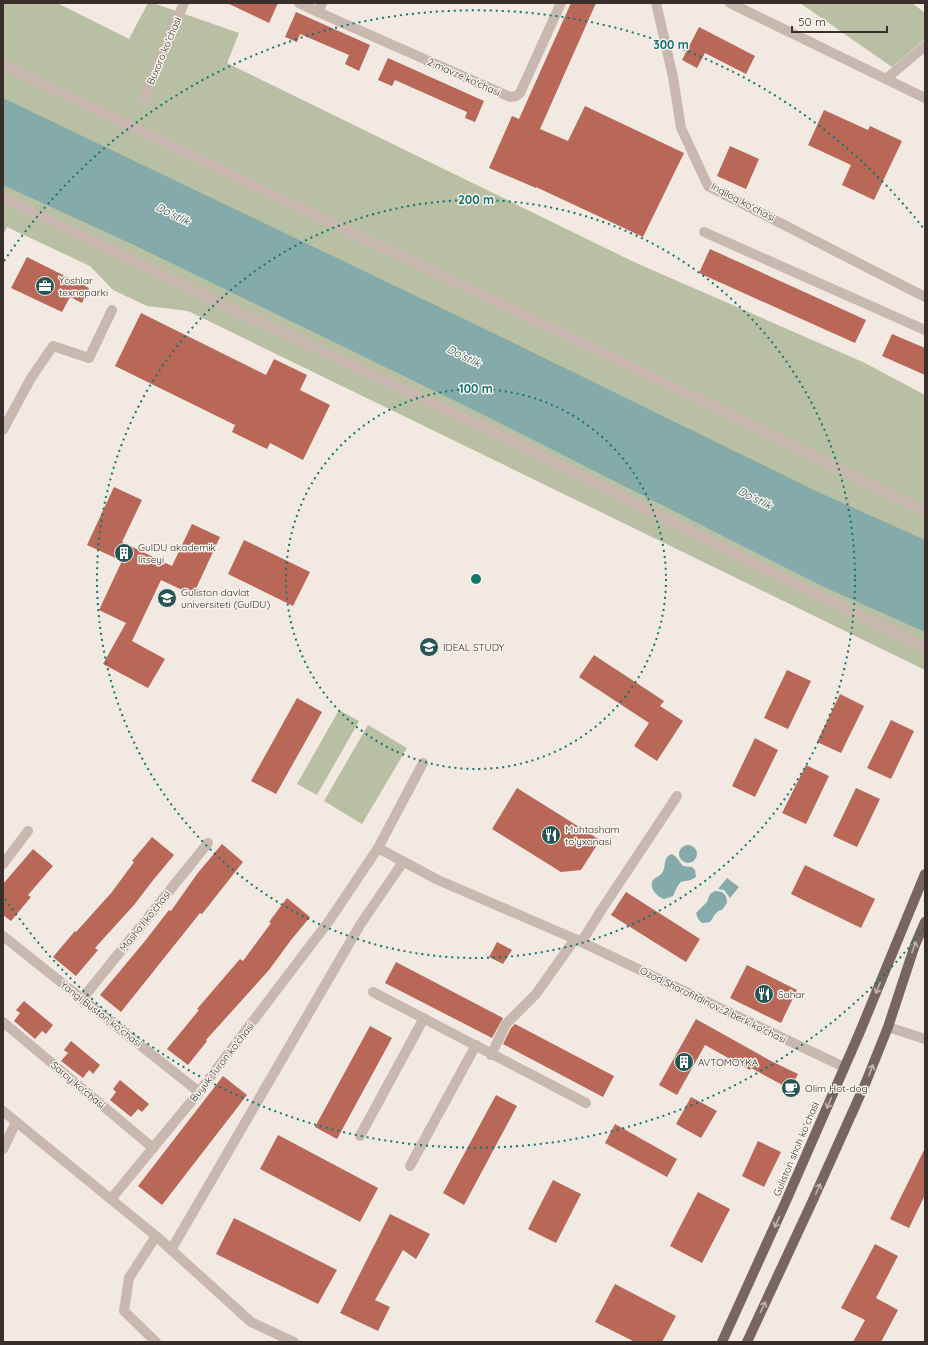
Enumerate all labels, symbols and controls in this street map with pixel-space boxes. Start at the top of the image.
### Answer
scale bar [792,8,887,34]
text: 50 m [798,14,826,29]
street label: Buxoro ko'chasi [144,15,184,87]
text: 300 m [653,37,689,52]
street label: 2 mavze ko'chasi [425,55,503,99]
street label: Inqiloq ko'chasi [709,180,777,224]
text: 200 m [458,192,494,207]
water label: Do'stlik [154,200,193,229]
place label: Yoshlar texnoparki [59,274,108,299]
office icon: Yoshlar texnoparki [34,275,56,297]
water label: Do'stlik [445,342,484,371]
text: 100 m [459,381,493,396]
water label: Do'stlik [736,484,775,513]
place label: GulDU akademik litseyi [138,541,216,566]
building icon: GulDU akademik litseyi [113,542,135,564]
centre of rings [469,572,483,586]
place label: Guliston davlat universiteti (GulDU) [181,586,270,611]
school or university icon: Guliston davlat universiteti (GulDU) [156,587,178,609]
school or university icon: IDEAL STUDY [418,636,440,658]
place label: IDEAL STUDY [443,641,505,654]
place label: Muhtasham to'yxonasi [565,823,620,848]
restaurant icon: Muhtasham to'yxonasi [540,824,562,846]
street label: Masha'l ko'chasi [116,888,174,954]
one-way arrow [911,942,919,954]
street label: Ozod Sharofitdinov-2 berk ko'chasi [638,964,788,1046]
street label: Yangi Buston ko'chasi [58,978,144,1050]
one-way arrow [873,981,881,993]
restaurant icon: Sahar [753,983,775,1005]
place label: Sahar [778,988,805,1001]
street label: Buyuk Turon ko'chasi [187,1020,257,1104]
building icon: AVTOMOYKA [673,1051,695,1073]
place label: AVTOMOYKA [698,1056,759,1069]
street label: Saroy ko'chasi [48,1059,108,1111]
one-way arrow [867,1064,875,1076]
cafe icon: Olim Hot-dog [780,1077,802,1099]
place label: Olim Hot-dog [805,1082,868,1095]
one-way arrow [824,1097,832,1109]
street label: Guliston shoh ko'chasi [770,1100,822,1198]
one-way arrow [815,1183,823,1195]
one-way arrow [773,1216,780,1228]
one-way arrow [760,1301,768,1313]

